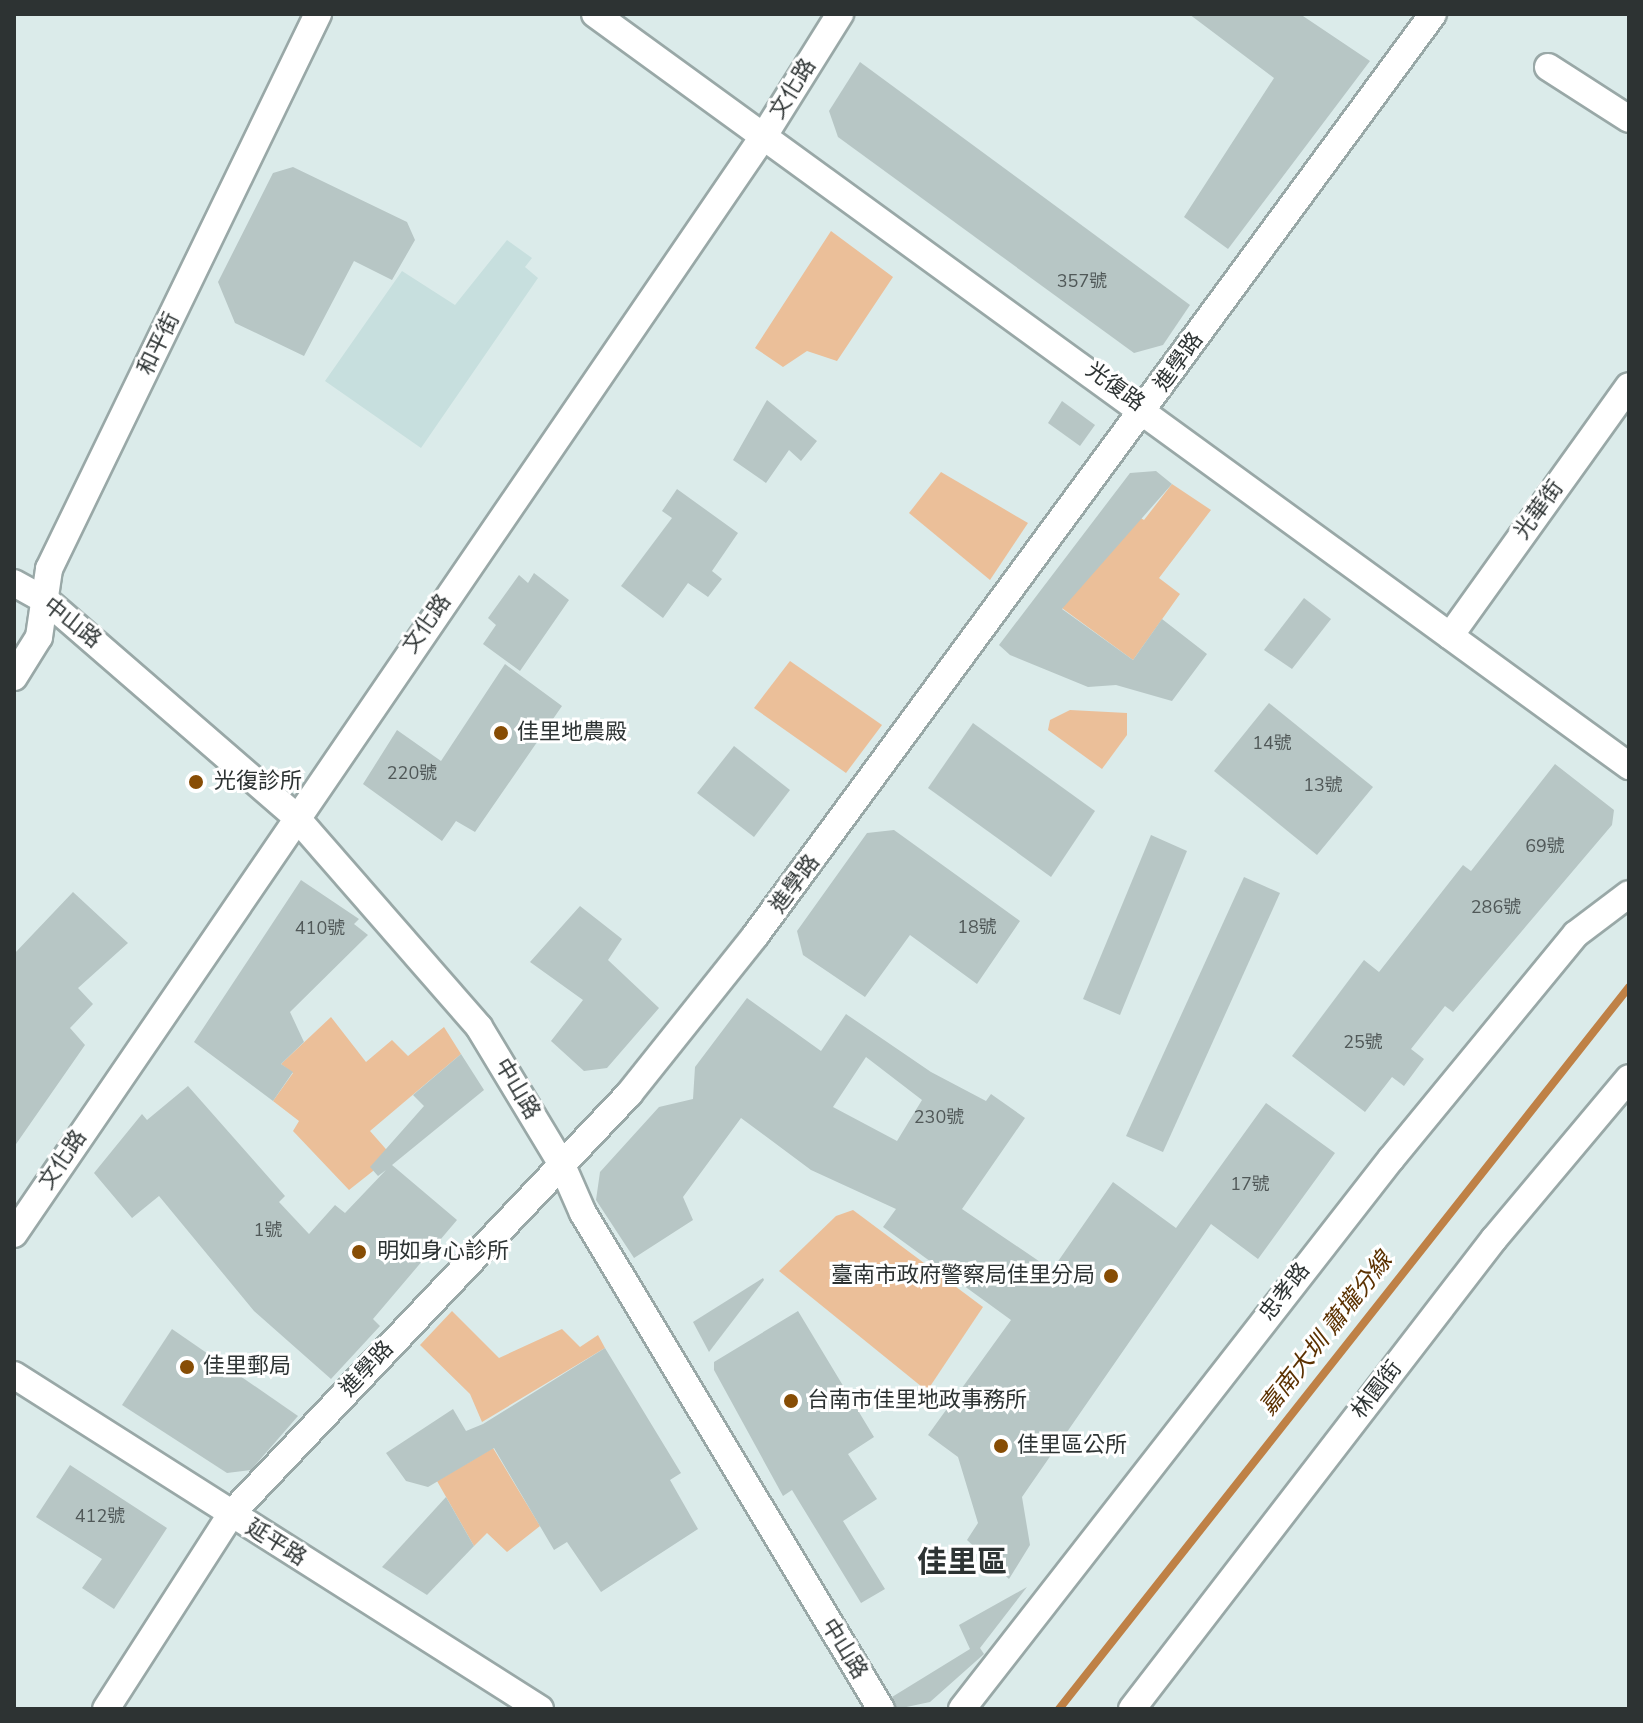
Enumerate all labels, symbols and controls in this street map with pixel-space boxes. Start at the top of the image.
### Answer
street label: 文化路 [764,54,822,124]
house number: 357號 [1057,270,1107,292]
street label: 和平街 [133,309,185,379]
street label: 進學路 [1149,328,1209,396]
street label: 光復路 [1081,357,1149,417]
street label: 光華街 [1509,476,1569,544]
street label: 文化路 [397,589,457,659]
street label: 中山路 [38,592,106,654]
place label: 佳里地農殿 [517,720,627,746]
marker: 佳里地農殿 [492,724,510,742]
house number: 14號 [1252,732,1292,754]
house number: 220號 [387,762,437,784]
place label: 光復診所 [214,769,302,795]
marker: 光復診所 [185,771,207,793]
house number: 13號 [1303,774,1343,796]
house number: 69號 [1525,835,1565,857]
street label: 進學路 [765,850,825,918]
house number: 286號 [1471,896,1521,918]
house number: 18號 [957,916,997,938]
house number: 410號 [295,917,345,939]
house number: 25號 [1343,1031,1383,1053]
street label: 中山路 [489,1054,545,1124]
house number: 230號 [914,1106,964,1128]
street label: 文化路 [34,1125,92,1195]
house number: 17號 [1230,1173,1270,1195]
house number: 1號 [254,1219,282,1241]
place label: 明如身心診所 [377,1239,509,1265]
marker: 明如身心診所 [348,1241,370,1263]
water label: 嘉南大圳 蕭壠分線 [1254,1247,1398,1421]
street label: 忠孝路 [1254,1258,1316,1326]
place label: 臺南市政府警察局佳里分局 [831,1263,1095,1289]
marker: 臺南市政府警察局佳里分局 [1102,1267,1120,1285]
street label: 進學路 [335,1336,399,1402]
place label: 佳里郵局 [203,1354,291,1380]
street label: 林園街 [1346,1356,1408,1424]
marker: 佳里郵局 [178,1358,196,1376]
place label: 台南市佳里地政事務所 [807,1388,1027,1414]
marker: 台南市佳里地政事務所 [782,1392,800,1410]
place label: 佳里區公所 [1017,1433,1127,1459]
marker: 佳里區公所 [992,1437,1010,1455]
house number: 412號 [75,1505,125,1527]
street label: 延平路 [241,1514,311,1572]
district label: 佳里區 [917,1545,1007,1581]
street label: 中山路 [815,1614,873,1684]

